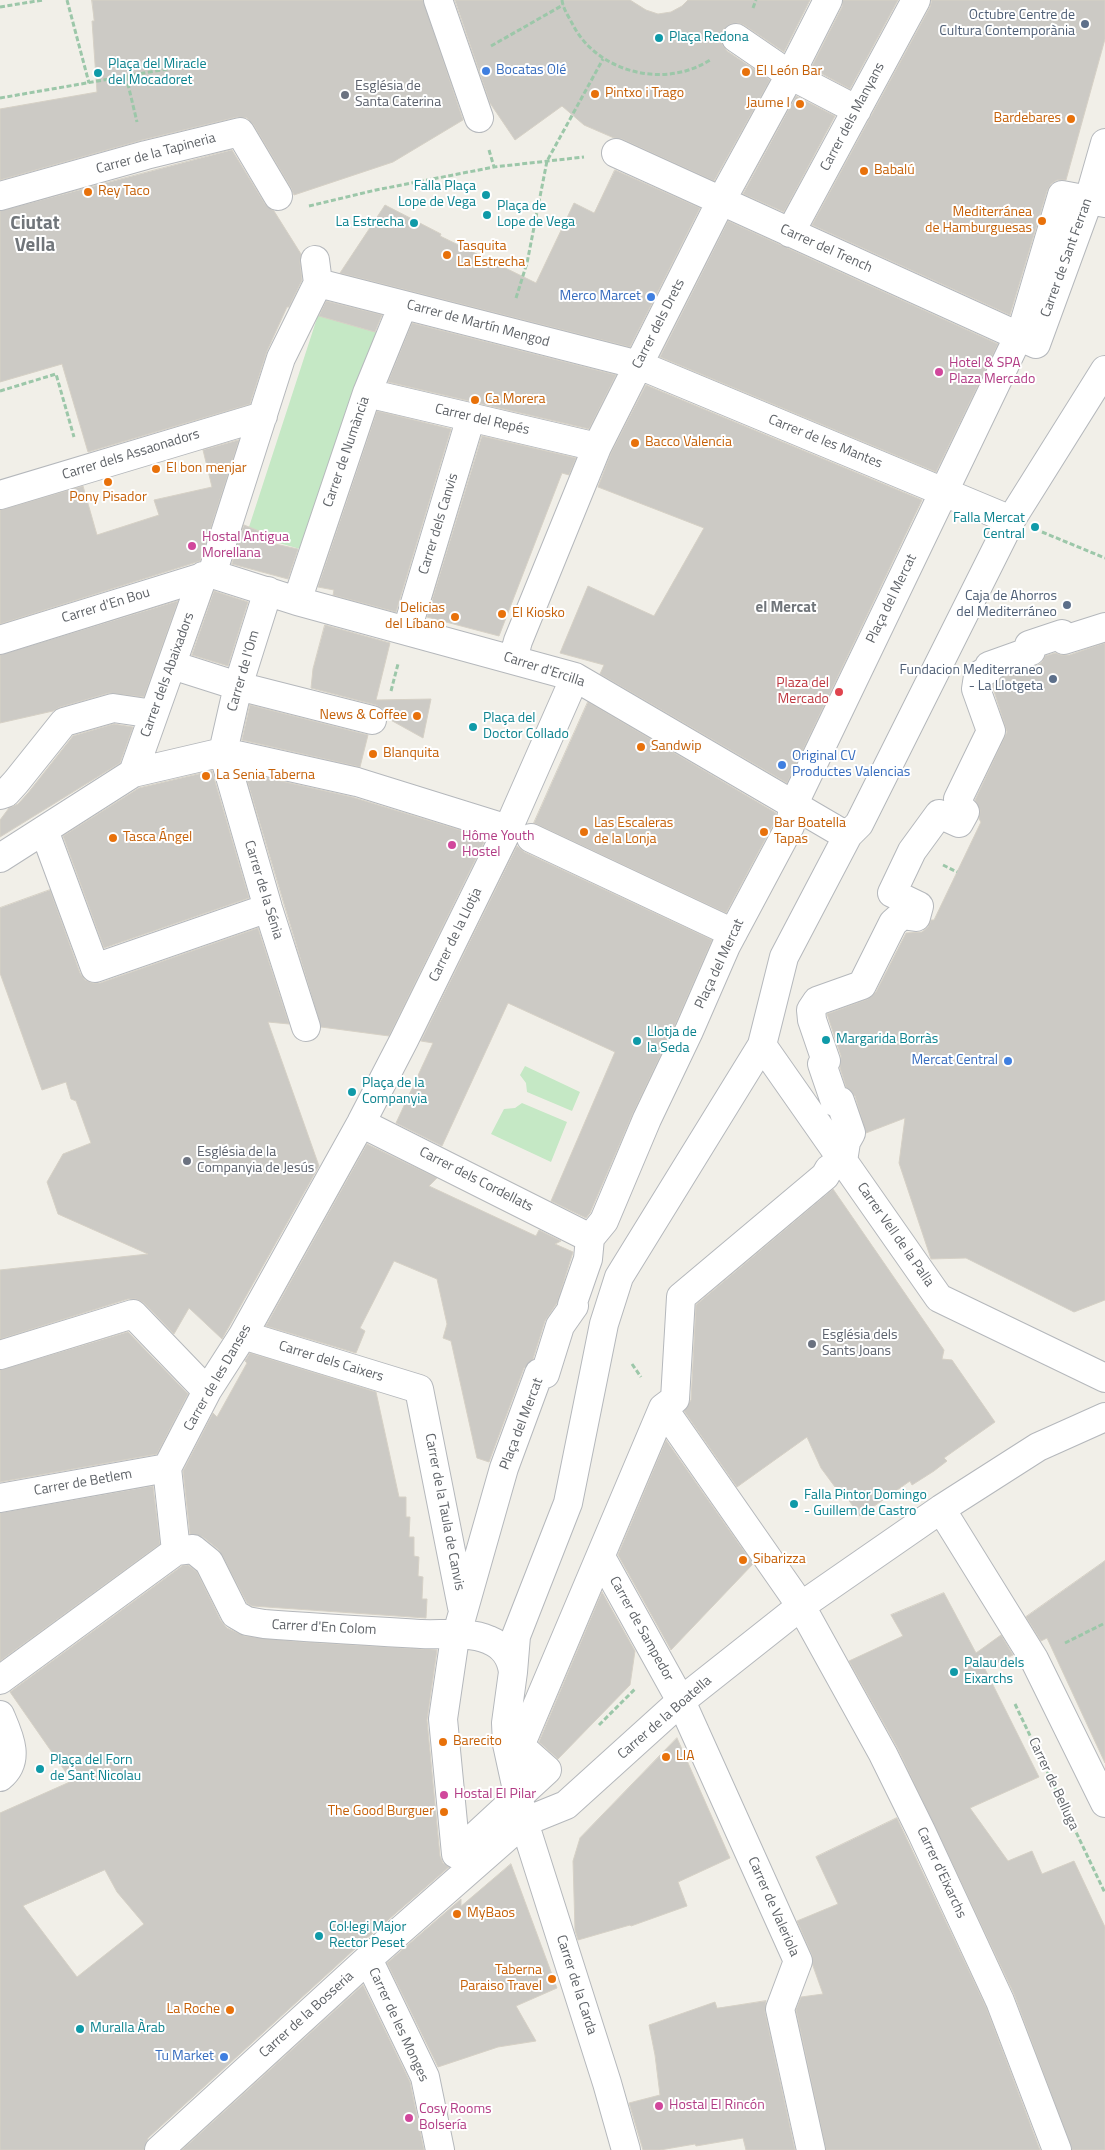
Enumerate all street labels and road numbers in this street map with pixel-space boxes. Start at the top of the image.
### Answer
street label: Carrer dels Manyans [817,60,889,174]
street label: Carrer de la Tapineria [94,130,218,178]
street label: Carrer de Sant Ferran [1038,196,1096,320]
street label: Carrer del Trench [777,221,875,277]
street label: Carrer dels Drets [629,276,689,372]
street label: Carrer de Martín Mengod [405,297,551,351]
street label: Carrer de Numància [320,394,374,510]
street label: Carrer del Repés [433,401,531,439]
street label: Carrer de les Mantes [766,411,884,473]
street label: Carrer dels Assaonadors [60,426,202,484]
street label: Carrer dels Canvis [416,471,462,577]
street label: Plaça del Mercat [863,552,921,646]
street label: Carrer d'En Bou [60,585,152,627]
street label: Carrer dels Abaixadors [138,610,198,740]
street label: Carrer de l'Om [224,628,264,714]
street label: Carrer d'Ercilla [501,649,587,691]
street label: Carrer de la Sénia [240,839,286,941]
street label: Carrer de la Llotja [426,885,486,985]
street label: Plaça del Mercat [692,916,748,1012]
street label: Carrer dels Cordellats [416,1144,536,1216]
street label: Carrer Vell de la Palla [853,1180,937,1290]
street label: Carrer de les Danses [181,1322,255,1434]
street label: Carrer dels Caixers [277,1338,385,1386]
street label: Plaça del Mercat [497,1376,547,1472]
street label: Carrer de la Taula de Canvis [420,1432,468,1592]
street label: Carrer de Betlem [33,1466,133,1500]
street label: Carrer de Sampedor [605,1574,677,1684]
street label: Carrer d'En Colom [271,1617,377,1639]
street label: Carrer de la Boatella [615,1673,715,1763]
street label: Carrer de Belluga [1024,1735,1082,1833]
street label: Carrer d'Eixarchs [913,1825,969,1921]
street label: Carrer de Valeriola [743,1855,803,1959]
street label: Carrer de la Carda [552,1933,600,2037]
street label: Carrer de les Monges [364,1965,432,2085]
street label: Carrer de la Bosseria [256,1968,358,2062]

